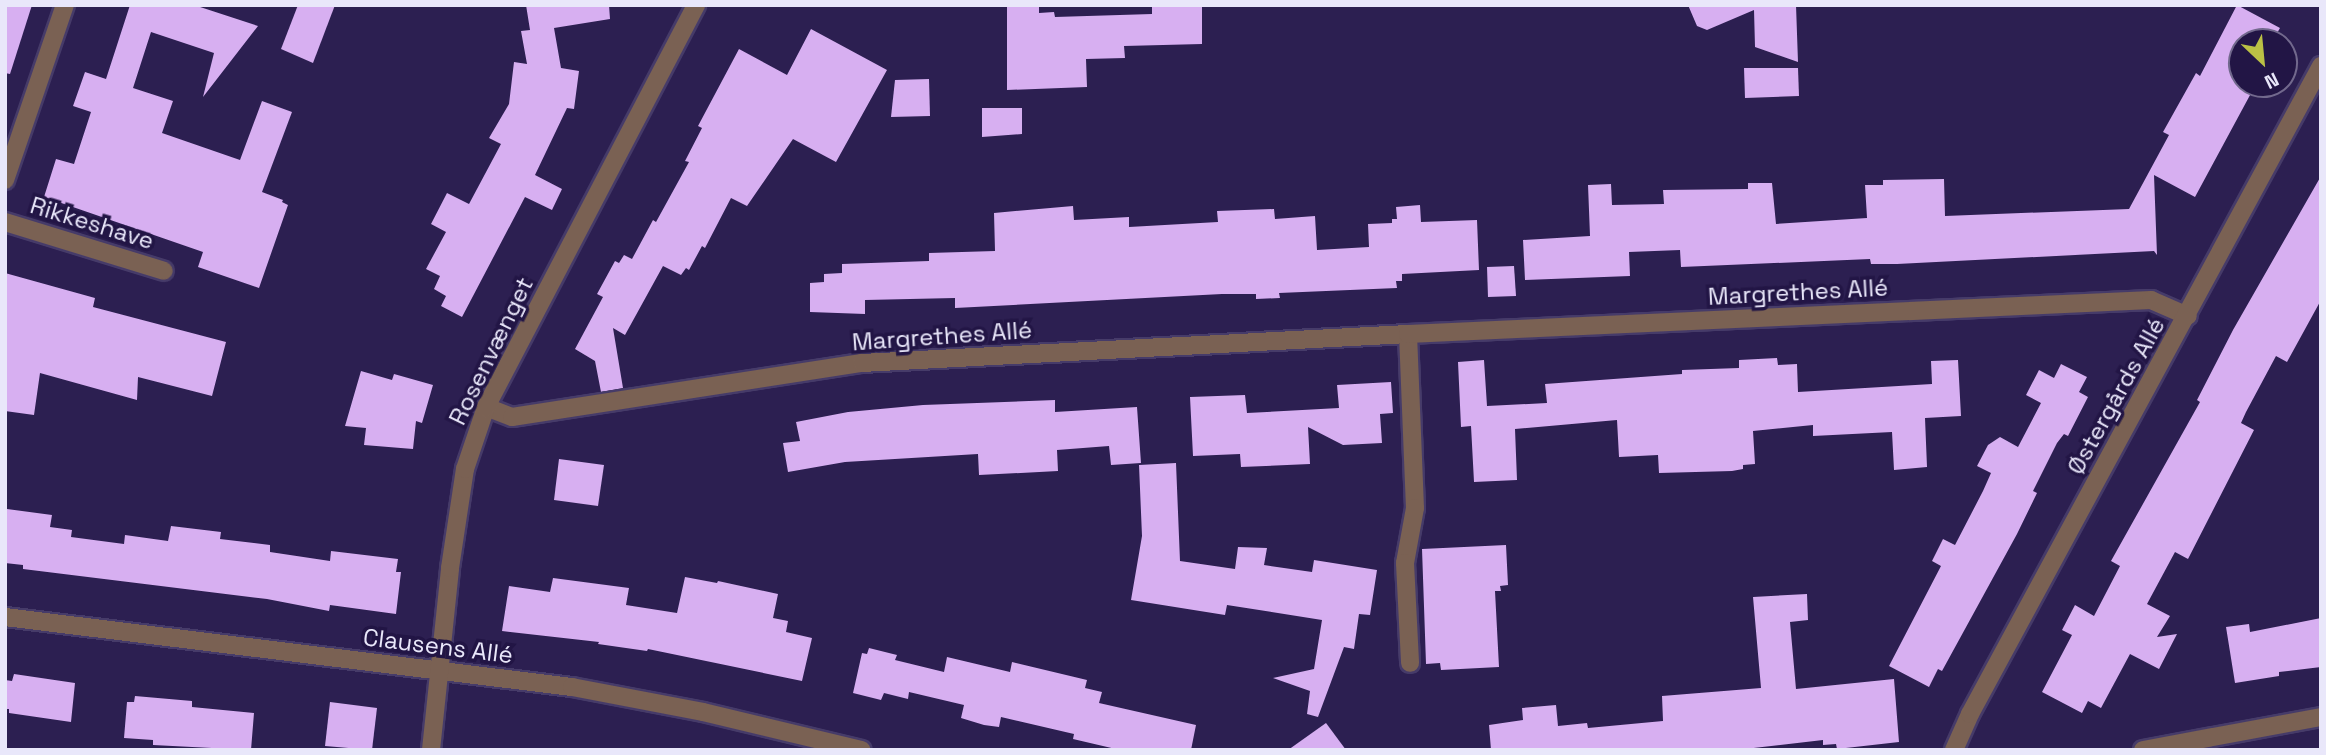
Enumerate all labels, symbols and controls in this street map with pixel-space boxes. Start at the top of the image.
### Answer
north arrow [2228,28,2298,98]
text: N [2260,66,2283,95]
street label: Rikkeshave [27,191,157,255]
street label: Rosenvænget [443,272,539,430]
street label: Margrethes Allé [1707,273,1889,311]
street label: Østergårds Allé [2061,312,2171,480]
street label: Margrethes Allé [851,315,1033,357]
street label: Clausens Allé [361,623,515,669]

